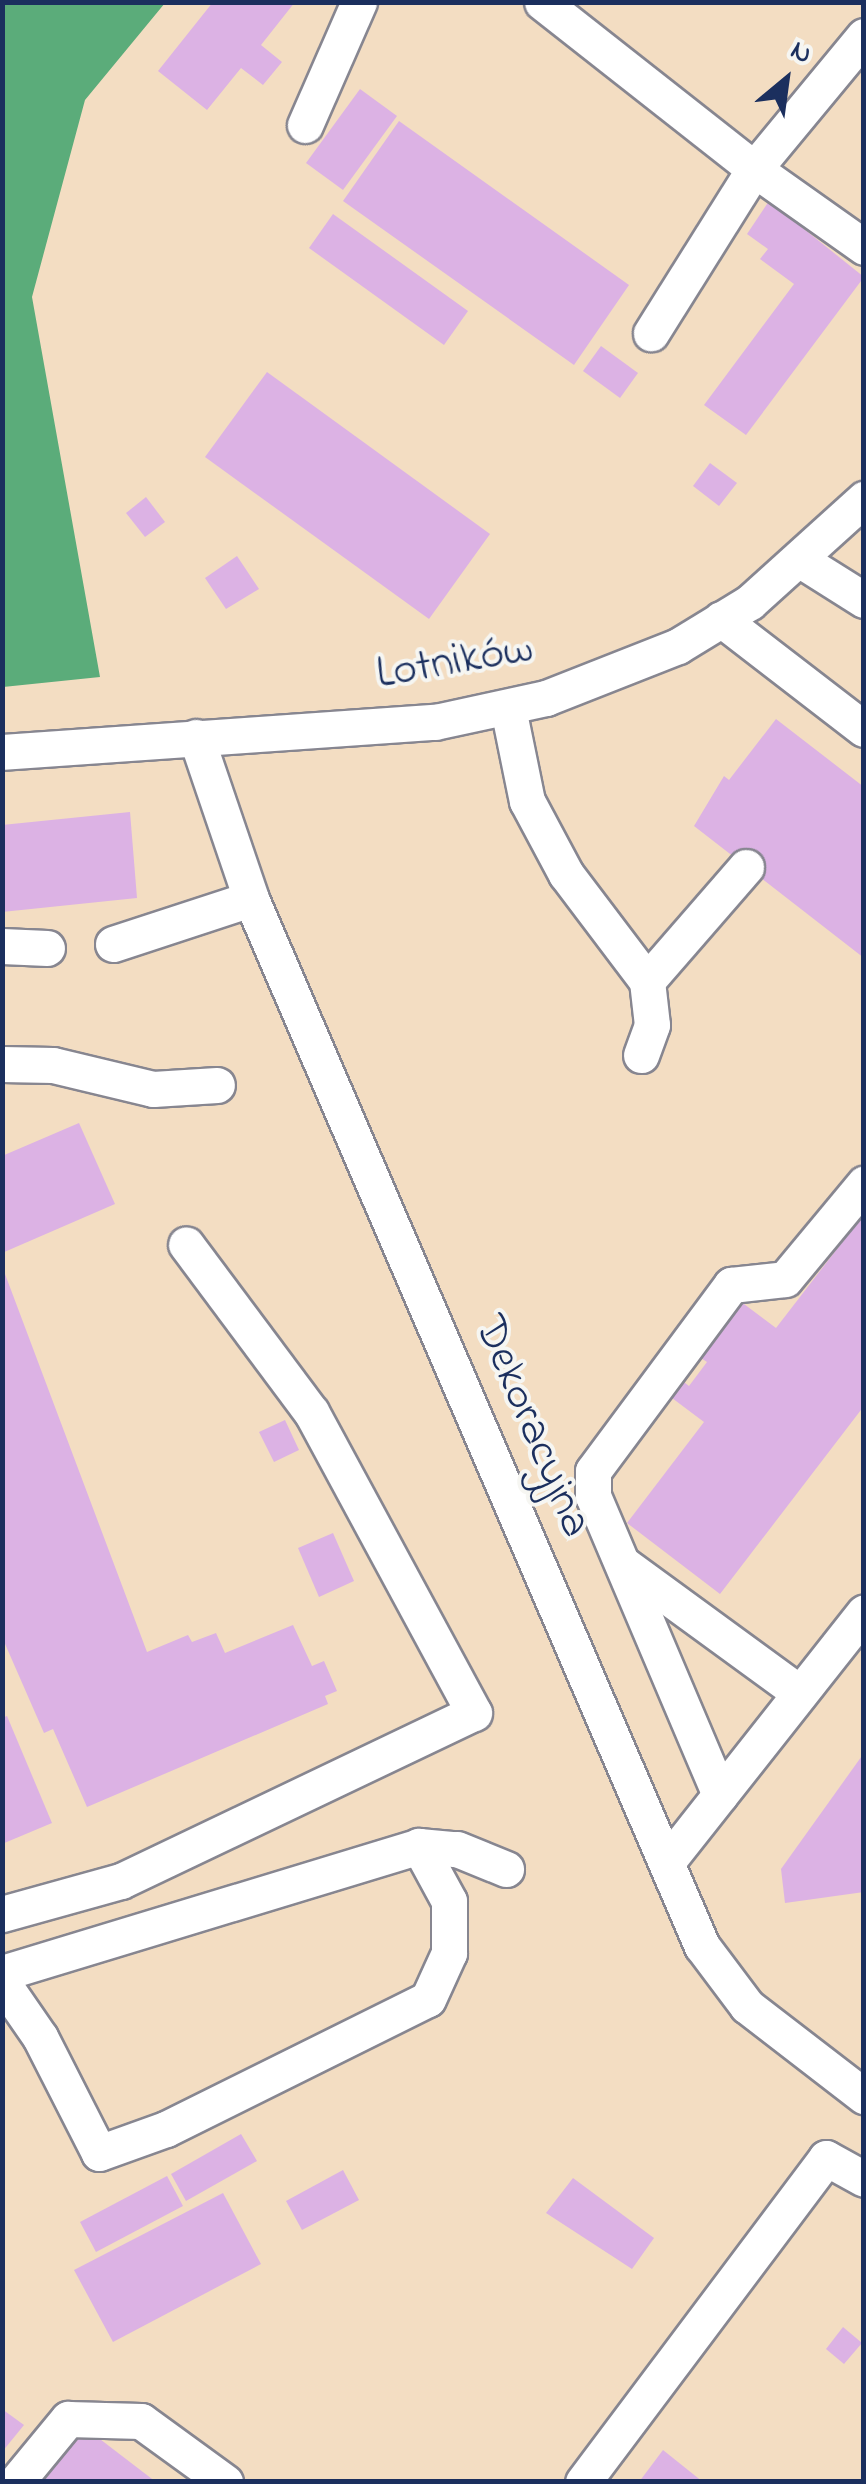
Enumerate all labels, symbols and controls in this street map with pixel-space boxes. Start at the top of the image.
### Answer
north arrow [736,30,836,130]
text: N [783,31,819,76]
street label: Lotników [372,623,538,703]
street label: Dekoracyjna [460,1308,602,1546]

